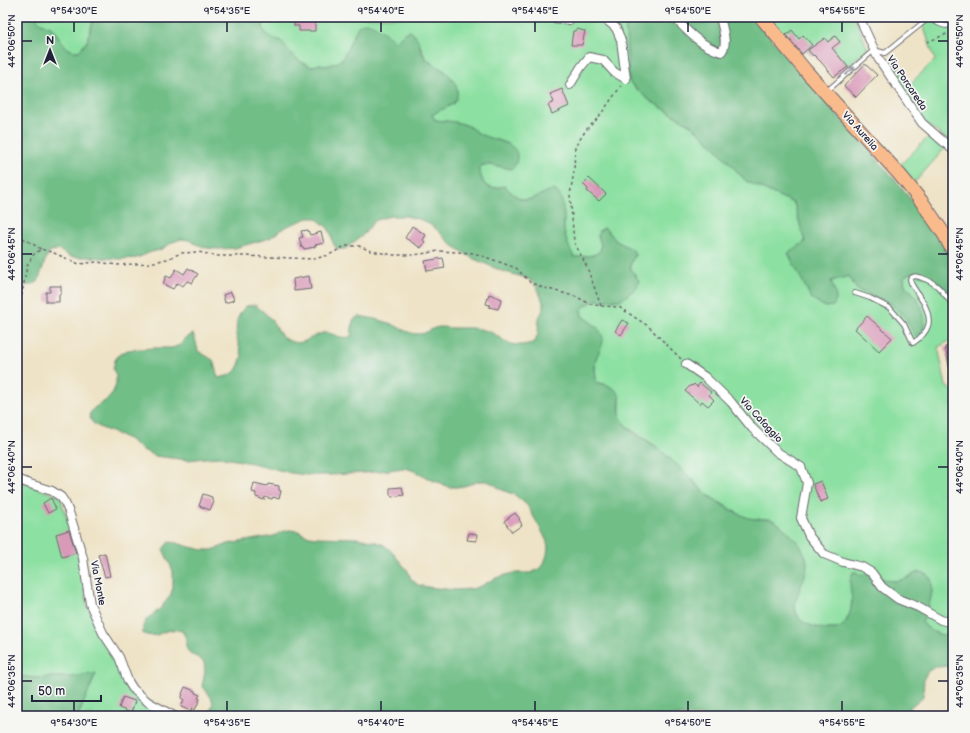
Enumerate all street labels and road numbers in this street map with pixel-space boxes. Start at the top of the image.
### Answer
street label: Via Porcareda [884,53,930,113]
street label: Via Aurelia [839,109,881,153]
street label: Via Cafaggio [737,395,785,445]
street label: Via Monte [88,560,108,607]

